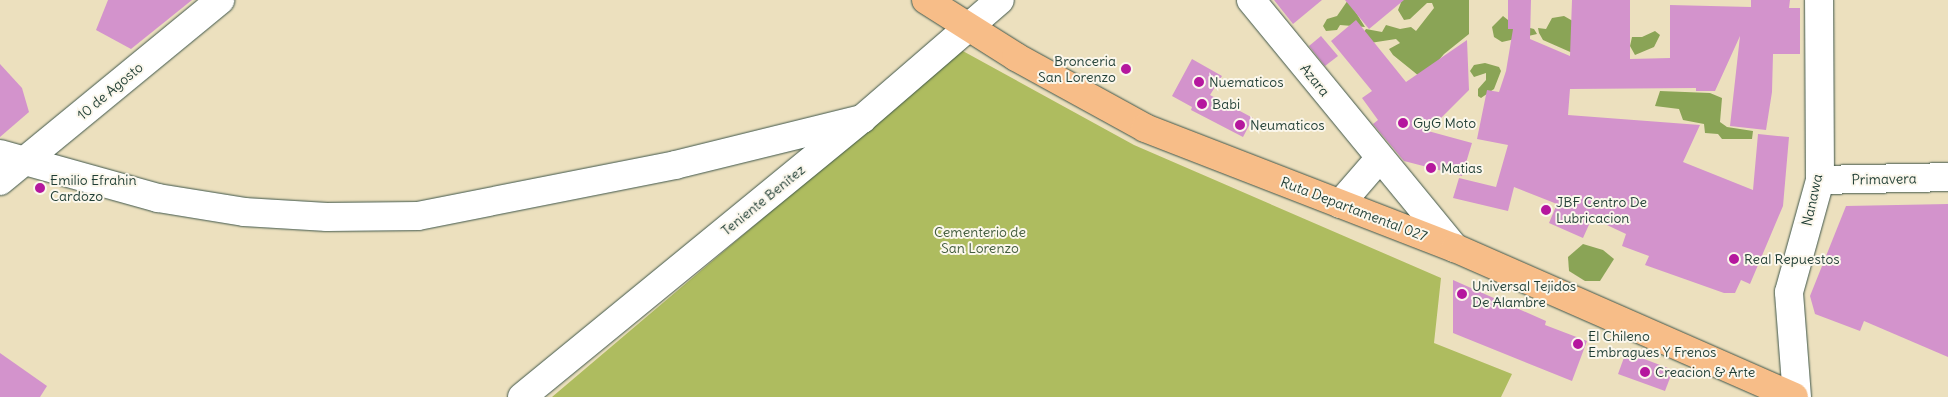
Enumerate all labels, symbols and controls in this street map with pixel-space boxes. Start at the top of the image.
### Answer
place label: Bronceria San Lorenzo [1038,53,1116,85]
street label: 10 de Agosto [74,59,146,123]
street label: Azara [1297,60,1333,100]
marker: Bronceria San Lorenzo [1120,63,1132,75]
place label: Nuematicos [1209,74,1284,90]
marker: Nuematicos [1193,76,1205,88]
place label: Babi [1212,96,1240,112]
marker: Babi [1196,98,1208,110]
place label: GyG Moto [1413,115,1476,131]
place label: Neumaticos [1250,117,1325,133]
marker: GyG Moto [1397,117,1409,129]
marker: Neumaticos [1234,119,1246,131]
place label: Matias [1441,160,1482,176]
street label: Teniente Benítez [718,161,808,239]
marker: Matias [1425,162,1437,174]
street label: Primavera [1851,170,1917,188]
place label: Emilio Efrahin Cardozo [50,172,137,204]
street label: Ruta Departamental 027 [1278,173,1430,245]
street label: Nanawa [1798,173,1826,227]
marker: Emilio Efrahin Cardozo [34,182,46,194]
place label: JBF Centro De Lubricacion [1556,194,1647,226]
marker: JBF Centro De Lubricacion [1540,204,1552,216]
park label: Cementerio de San Lorenzo [934,224,1026,256]
place label: Real Repuestos [1744,251,1840,267]
marker: Real Repuestos [1728,253,1740,265]
place label: Universal Tejidos De Alambre [1472,278,1576,310]
marker: Universal Tejidos De Alambre [1456,288,1468,300]
place label: El Chileno Embragues Y Frenos [1588,328,1716,361]
marker: El Chileno Embragues Y Frenos [1572,338,1584,350]
place label: Creacion & Arte [1655,364,1755,380]
marker: Creacion & Arte [1639,366,1651,378]

